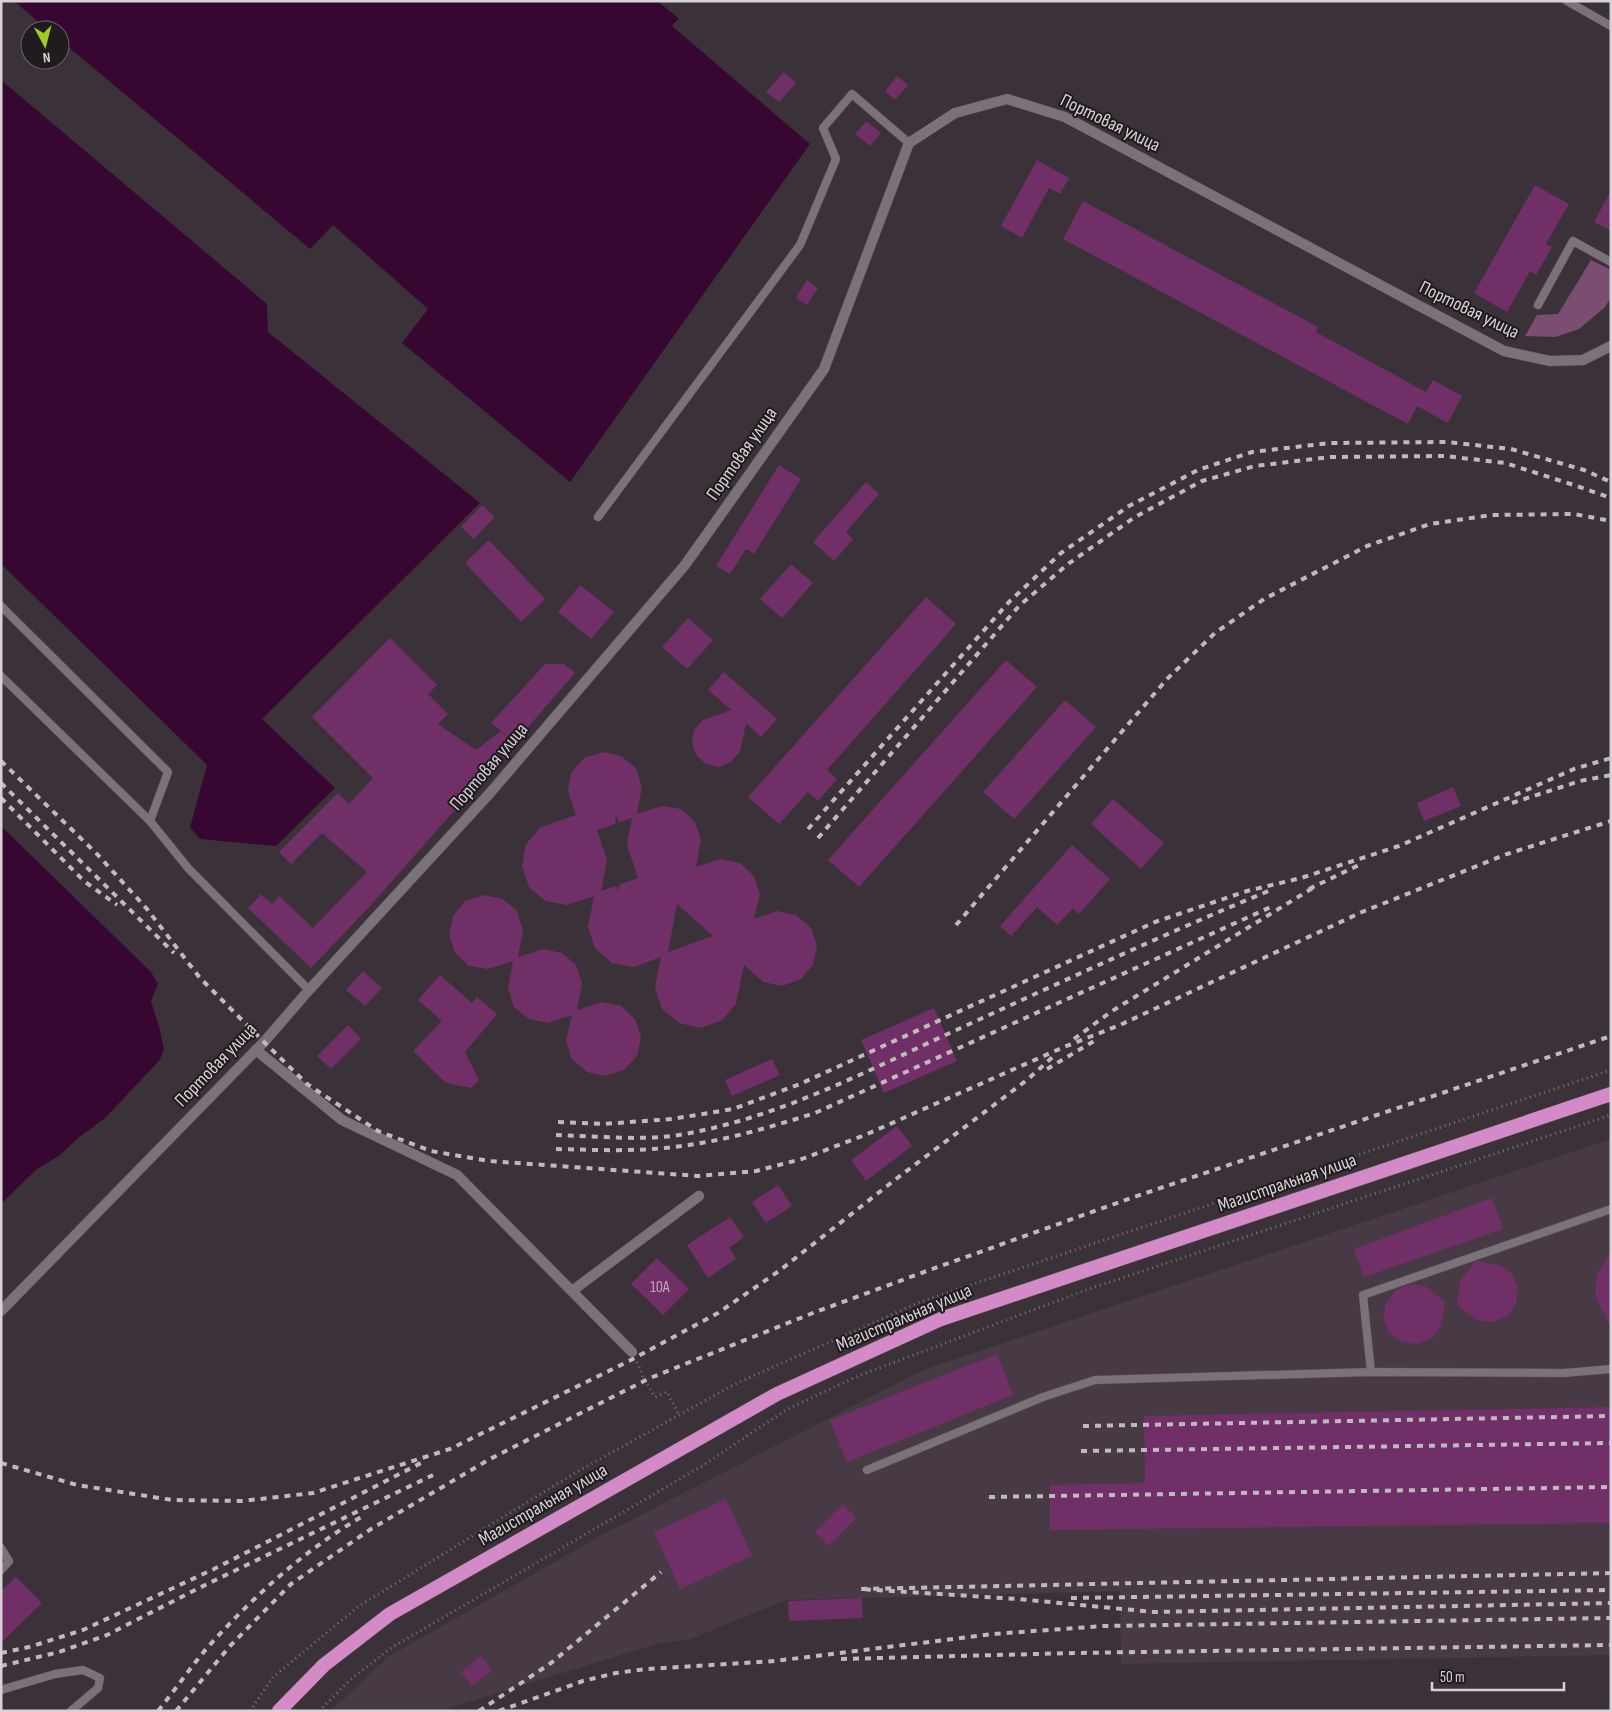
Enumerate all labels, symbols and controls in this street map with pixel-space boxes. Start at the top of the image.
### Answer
north arrow [20,20,70,70]
text: N [42,49,51,66]
street label: Портовая улица [1056,89,1164,157]
street label: Портовая улица [1415,276,1523,344]
street label: Портовая улица [702,403,782,505]
street label: Портовая улица [445,719,533,815]
street label: Портовая улица [170,1018,262,1112]
street label: Магистральная улица [1215,1148,1359,1218]
house number: 10А [650,1278,670,1297]
street label: Магистральная улица [833,1279,975,1357]
street label: Магистральная улица [474,1459,612,1551]
scale bar [1432,1660,1564,1692]
text: 50 m [1440,1668,1465,1687]

